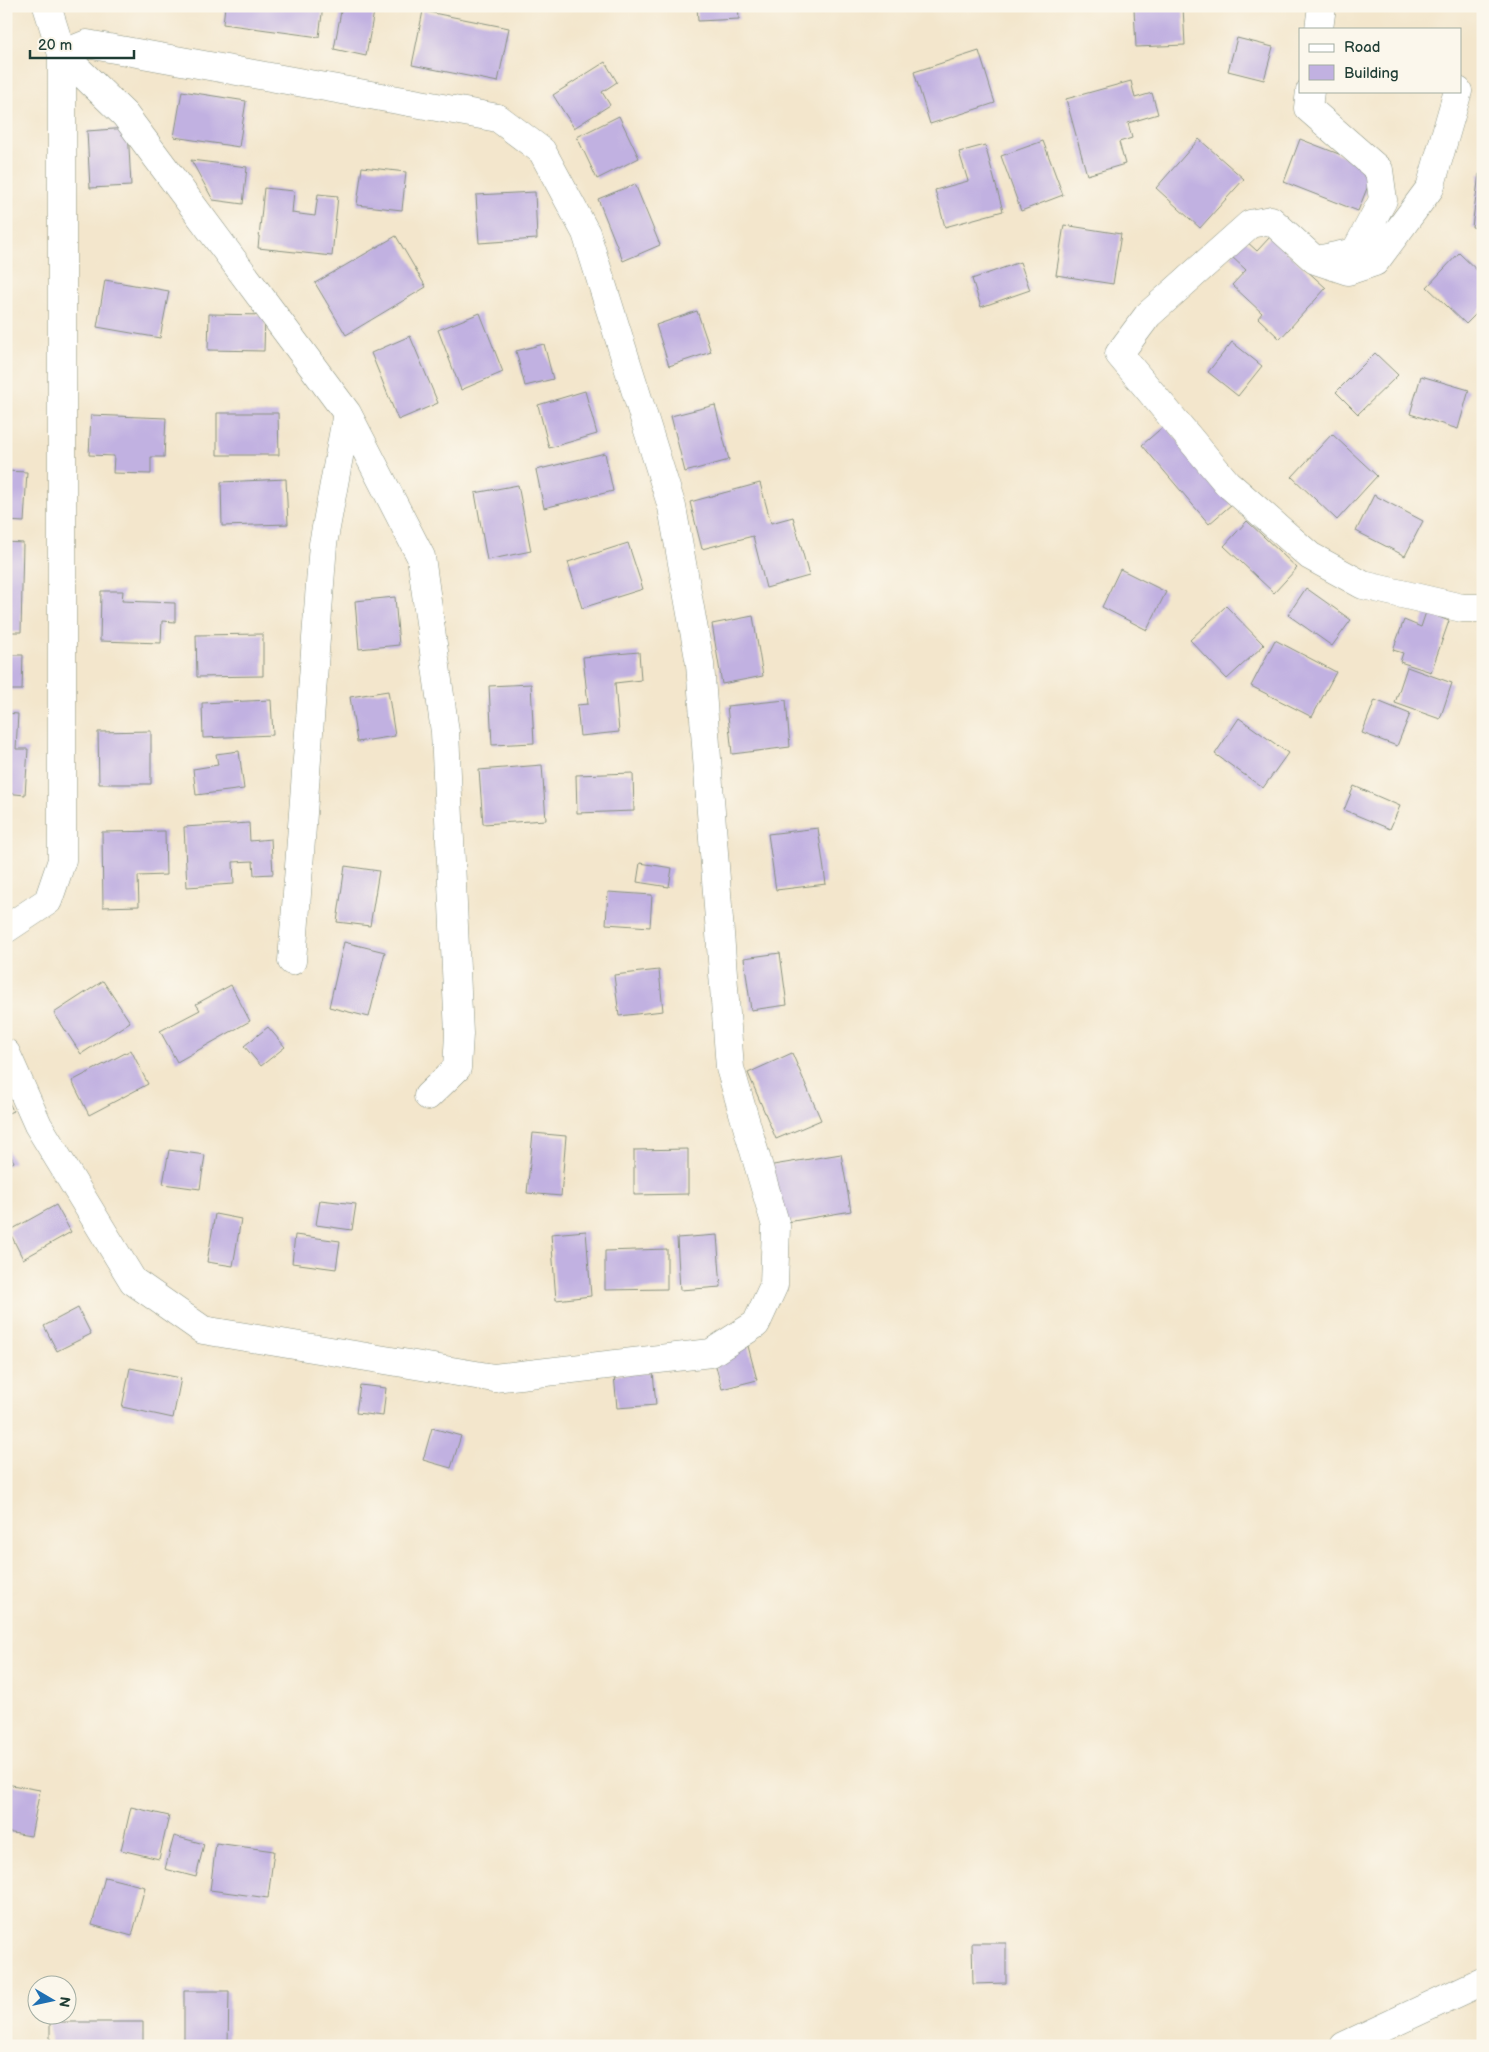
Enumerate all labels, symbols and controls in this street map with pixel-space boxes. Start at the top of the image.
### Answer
scale bar [30,28,134,60]
legend [1299,28,1462,92]
text: 20 m [38,36,72,55]
text: Road [1344,38,1380,57]
text: Building [1344,64,1399,83]
north arrow [28,1974,78,2024]
text: N [55,1995,74,2008]

